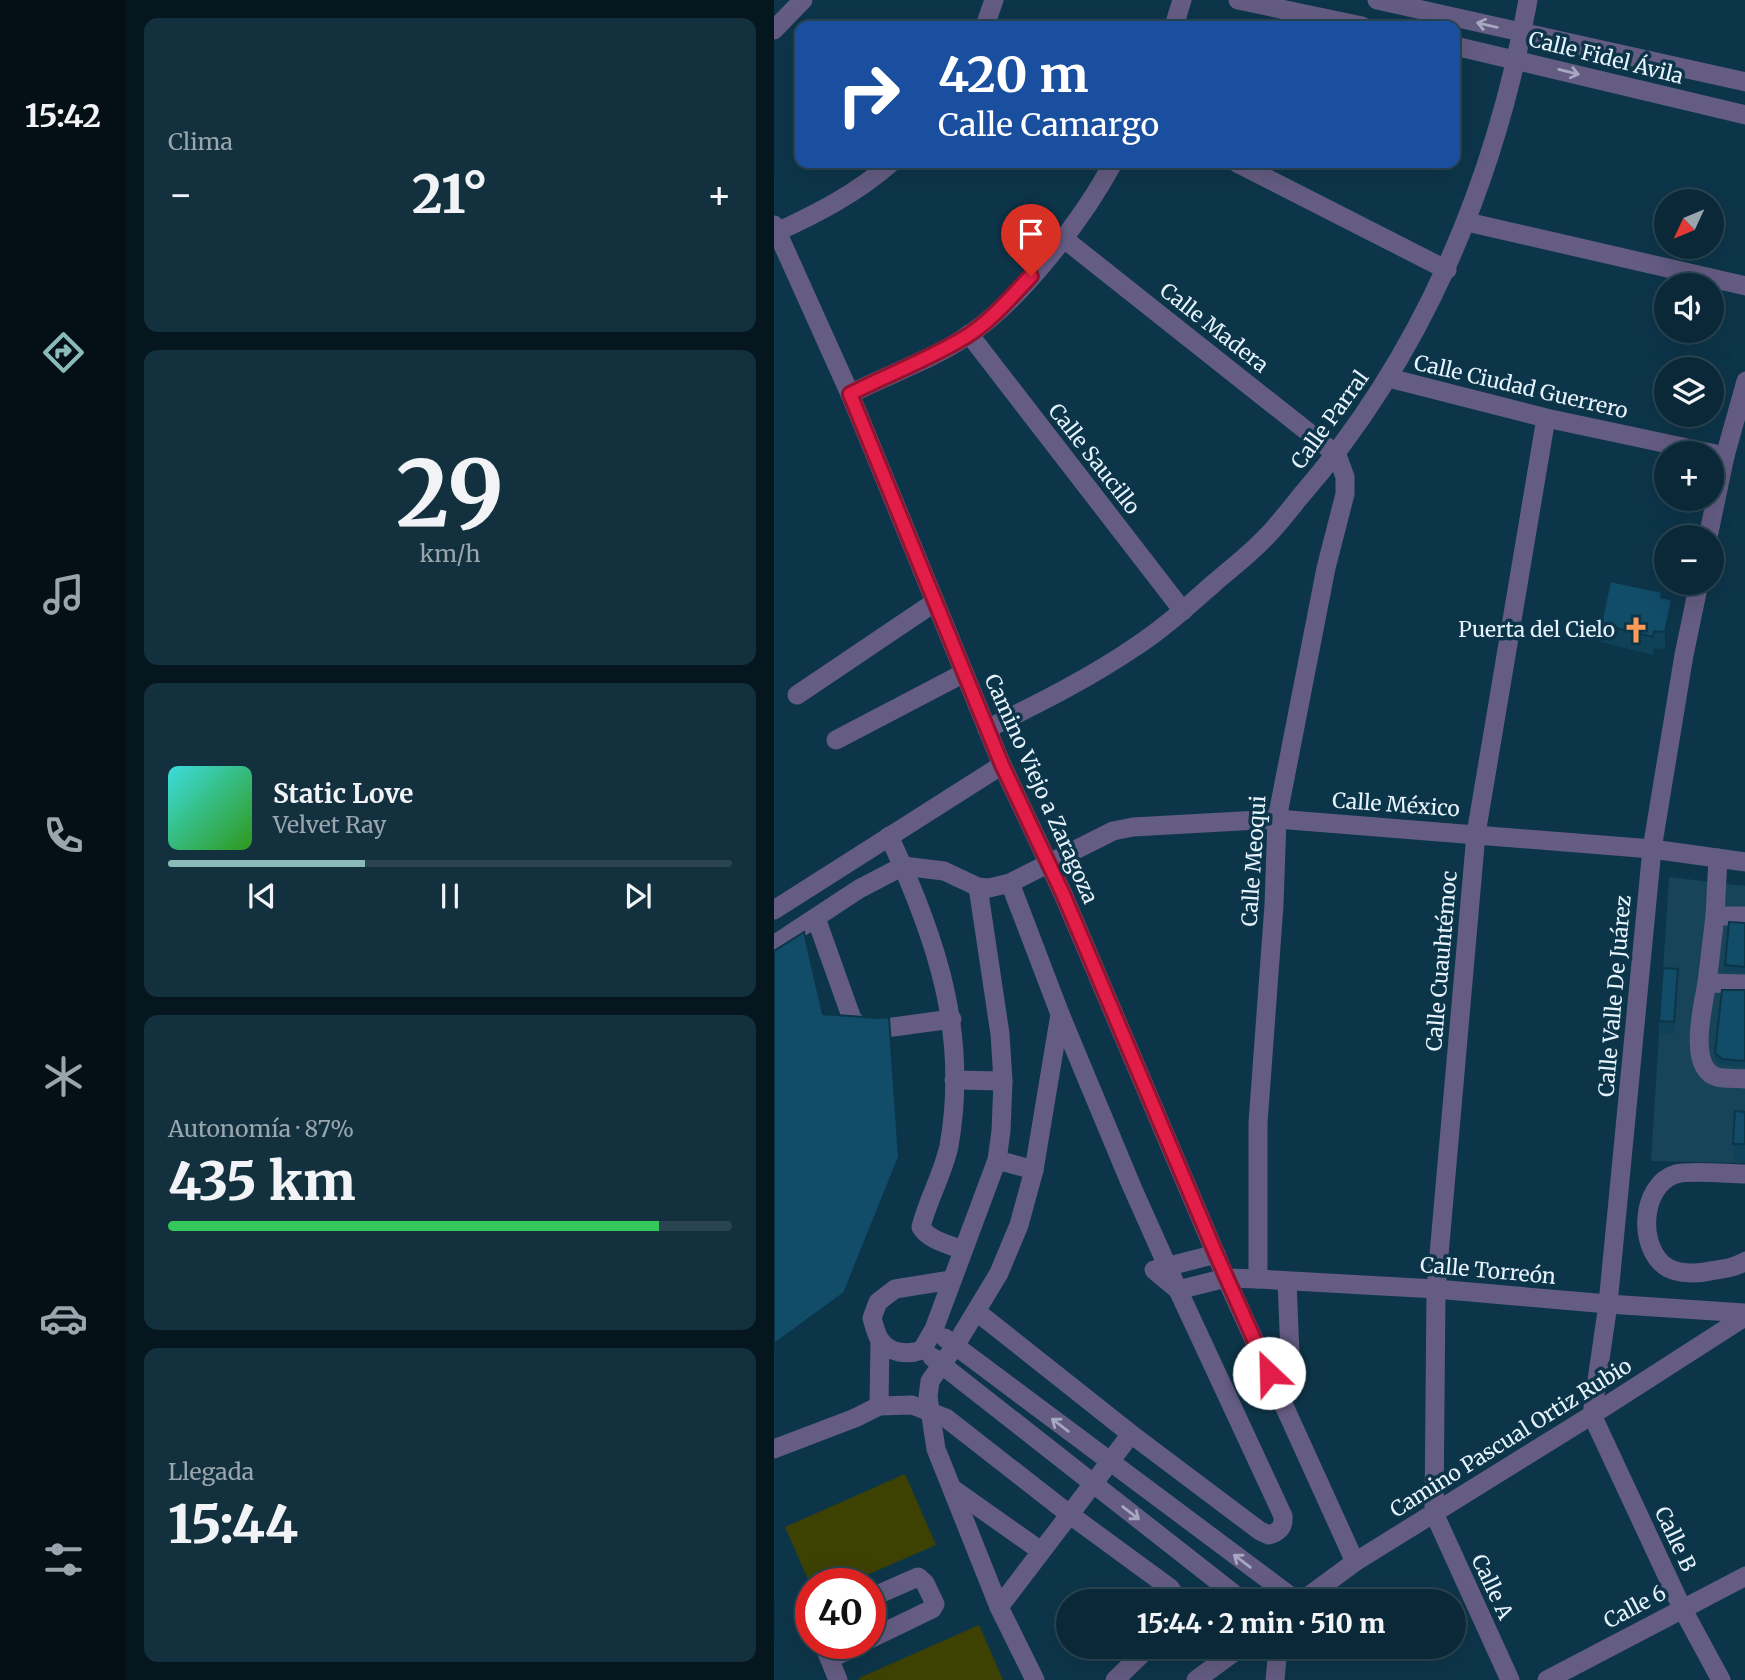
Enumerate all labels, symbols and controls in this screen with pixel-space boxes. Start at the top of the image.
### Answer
one-way arrow [1477,18,1499,31]
street label: Calle Fidel Ávila [1526,24,1687,90]
text: 420 m [938,44,1089,105]
icon: right [823,49,914,140]
one-way arrow [1557,66,1580,79]
text: 15:42 [25,96,101,136]
text: Calle Camargo [938,105,1159,145]
text: Clima [168,127,233,156]
text: 21° [412,162,488,227]
text: − [168,171,193,218]
text: + [707,171,732,218]
north arrow [1654,189,1724,259]
map controls [1654,189,1724,595]
pin [1001,204,1061,276]
icon: arrive [1012,215,1050,253]
button: sound [1654,273,1724,343]
street label: Calle Madera [1155,277,1274,378]
icon: directions [39,328,88,377]
street label: Calle Ciudad Guerrero [1411,349,1631,424]
button: layers [1654,357,1724,427]
street label: Calle Parral [1285,365,1375,474]
street label: Calle Saucillo [1043,398,1146,520]
text: 29 [396,436,504,551]
button: + [1654,441,1724,511]
button: − [1654,525,1724,595]
text: km/h [420,539,480,568]
icon: music [39,570,88,619]
church icon: Puerta del Cielo [1621,615,1651,645]
place label: Puerta del Cielo [1458,616,1615,643]
street label: Camino Viejo a Zaragoza [979,670,1104,908]
text: Static Love [273,777,413,810]
street label: Calle México [1331,787,1461,822]
street label: Calle Meoqui [1235,794,1272,927]
text: Velvet Ray [273,810,386,839]
icon: phone [39,811,88,860]
street label: Calle Cuauhtémoc [1420,870,1463,1052]
icon: previous [243,877,281,915]
icon: pause [431,877,469,915]
icon: next [619,877,657,915]
street label: Calle Valle De Juárez [1592,894,1637,1098]
icon: climate [39,1052,88,1101]
text: Autonomía · 87% [168,1114,354,1143]
text: 435 km [168,1149,355,1214]
street label: Calle Torreón [1419,1251,1557,1290]
icon: car [39,1294,88,1343]
position arrow [1232,1336,1306,1410]
street label: Camino Pascual Ortiz Rubio [1385,1352,1637,1523]
one-way arrow [1051,1417,1070,1432]
text: Llegada [168,1457,254,1486]
text: 15:44 [168,1492,298,1557]
street label: Calle B [1649,1502,1702,1575]
one-way arrow [1121,1505,1139,1521]
icon: filters [39,1535,88,1584]
street label: Calle A [1466,1550,1519,1624]
one-way arrow [1234,1553,1252,1568]
speed limit sign: 40 [795,1568,886,1659]
street label: Calle 6 [1599,1579,1671,1634]
text: 15:44 · 2 min · 510 m [1137,1607,1385,1640]

